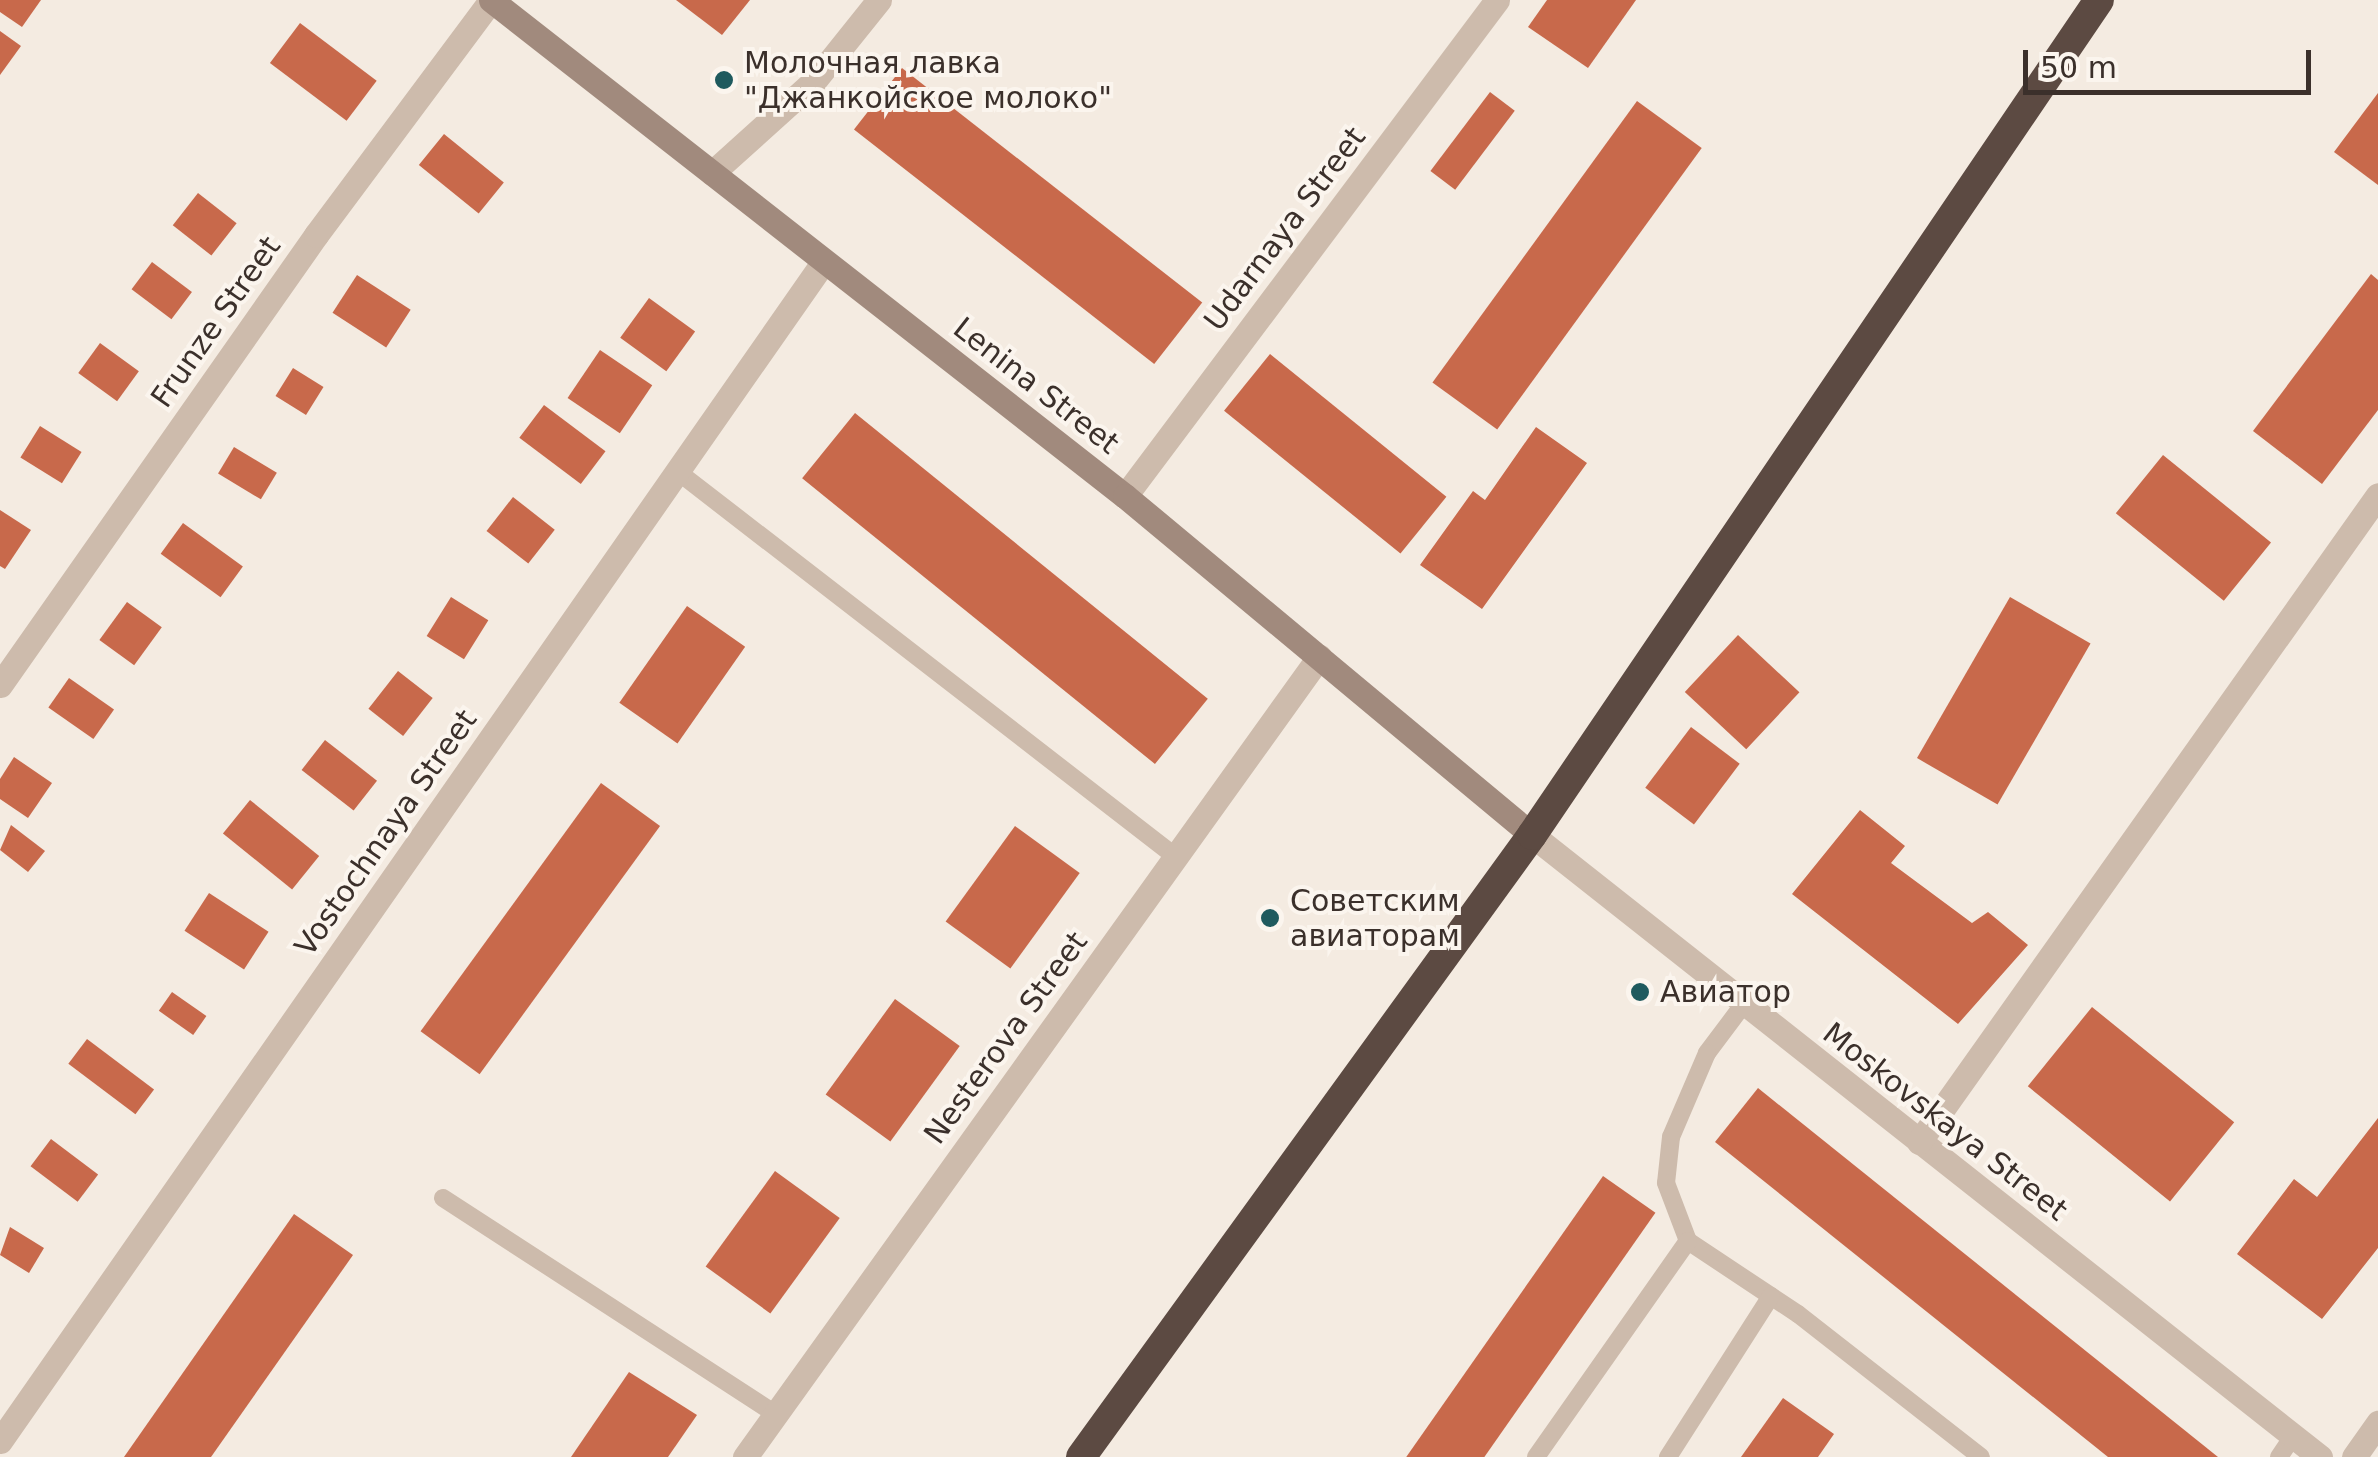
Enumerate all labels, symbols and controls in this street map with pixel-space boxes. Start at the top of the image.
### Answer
scale bar [2028,30,2316,92]
place label: Молочная лавка "Джанкойское молоко" [744,45,1112,116]
text: 50 m [2040,50,2117,85]
marker: Молочная лавка "Джанкойское молоко" [713,69,735,91]
street label: Udarnaya Street [1197,120,1373,338]
street label: Frunze Street [144,230,288,414]
street label: Lenina Street [946,310,1126,462]
street label: Vostochnaya Street [288,703,484,963]
place label: Советским авиаторам [1290,883,1460,954]
marker: Советским авиаторам [1259,907,1281,929]
street label: Nesterova Street [917,925,1095,1151]
place label: Авиатор [1660,974,1791,1010]
marker: Авиатор [1629,981,1651,1003]
street label: Moskovskaya Street [1816,1015,2074,1229]

